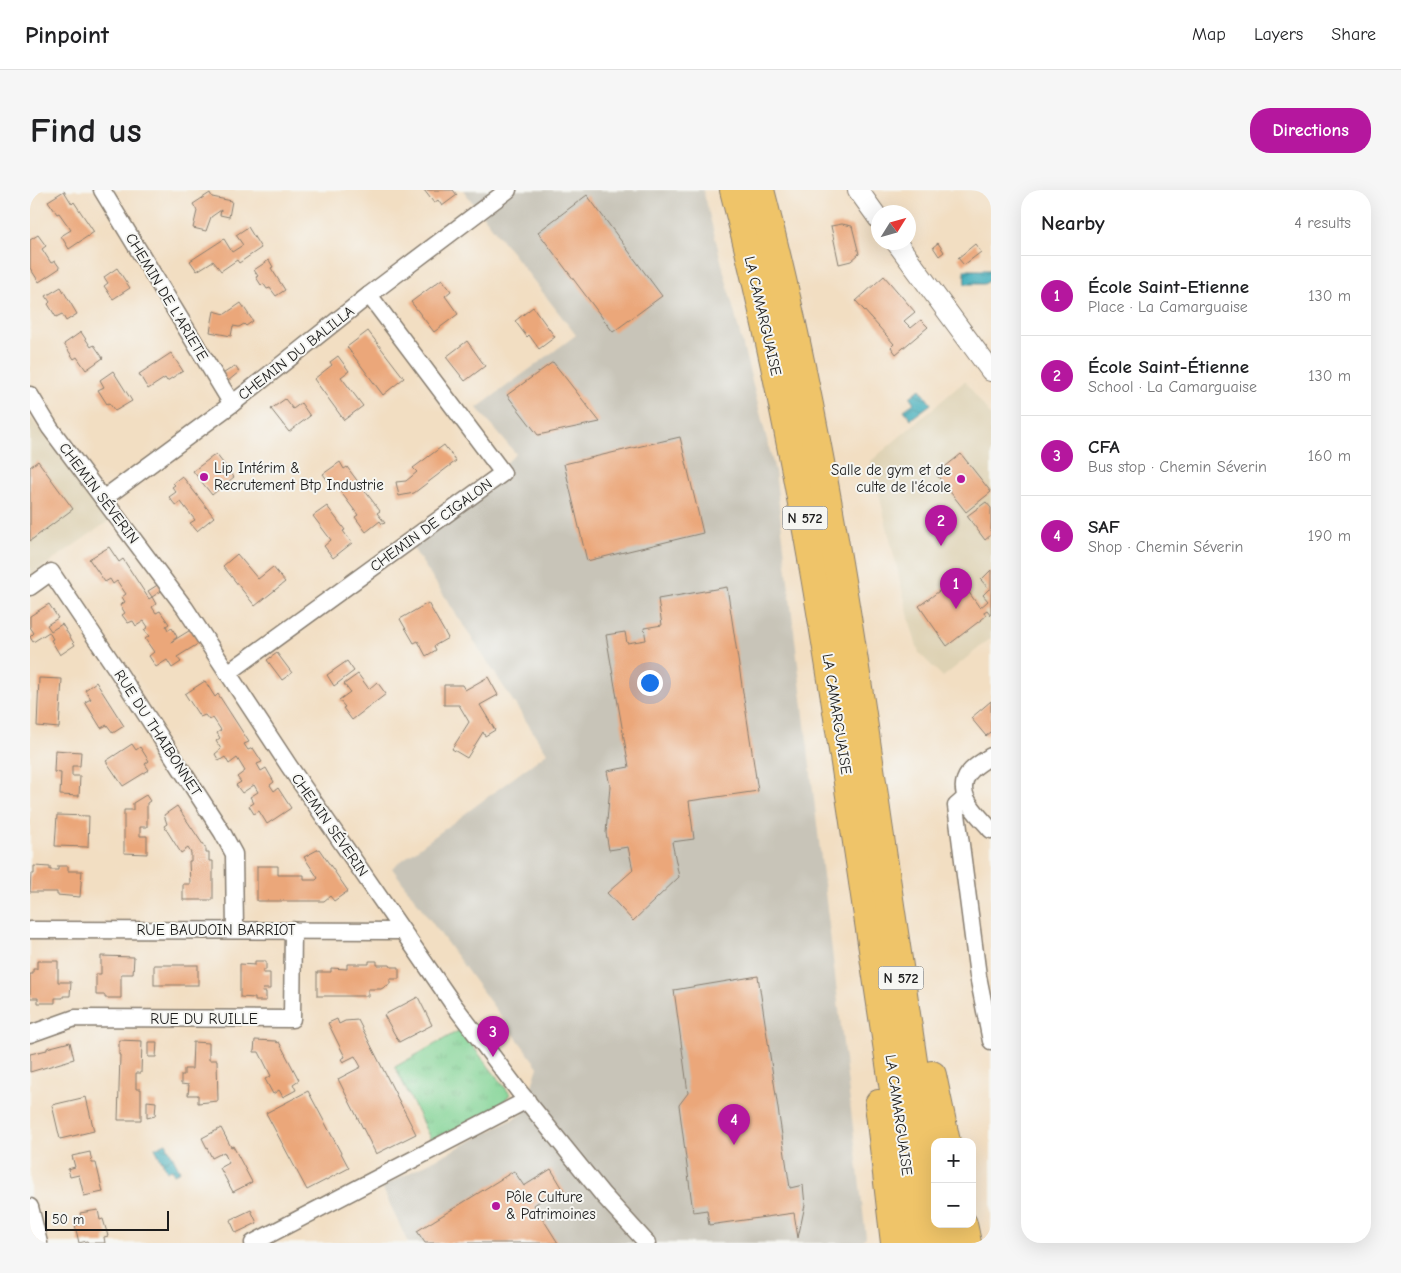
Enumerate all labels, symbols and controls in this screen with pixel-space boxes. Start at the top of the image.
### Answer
text: Pinpoint [25,21,109,49]
text: Map [1192,24,1226,45]
text: Layers [1254,24,1303,45]
text: Share [1331,24,1376,45]
button: Directions [1250,108,1371,153]
text: Find us [30,110,142,151]
north arrow [871,205,916,250]
text: Nearby [1041,211,1105,235]
text: 4 results [1294,214,1351,232]
street label: CHEMIN DE L'ARIETE [122,230,212,364]
street label: LA CAMARGUAISE [740,254,786,378]
text: École Saint-Etienne [1088,276,1249,298]
text: 1 [1054,287,1060,305]
text: 130 m [1308,287,1351,305]
text: Place · La Camarguaise [1088,298,1248,316]
street label: CHEMIN DU BALILLA [234,302,358,404]
text: École Saint-Étienne [1088,356,1249,378]
text: 2 [1053,367,1061,385]
text: 130 m [1308,367,1351,385]
text: School · La Camarguaise [1088,378,1257,396]
text: CFA [1088,436,1120,458]
street label: CHEMIN SÉVERIN [55,438,144,547]
text: 3 [1053,447,1061,465]
text: 160 m [1308,447,1351,465]
text: Bus stop · Chemin Séverin [1088,458,1267,476]
place label: Lip Intérim & Recrutement Btp Industrie [214,459,384,494]
place label: Salle de gym et de culte de l'école [831,461,951,496]
marker: Lip Intérim & Recrutement Btp Industrie [198,471,210,483]
marker: Salle de gym et de culte de l'école [955,473,967,485]
street label: CHEMIN DE CIGALON [366,475,496,575]
pin: 2 [925,505,957,546]
road number: N 572 [782,506,828,529]
text: SAF [1088,516,1120,538]
text: 4 [1053,527,1061,545]
text: 190 m [1308,527,1351,545]
text: Shop · Chemin Séverin [1088,538,1243,556]
pin: 1 [940,568,972,609]
street label: LA CAMARGUAISE [819,652,855,776]
street label: RUE DU THAIBONNET [110,666,206,800]
your location [637,670,663,696]
street label: CHEMIN SÉVERIN [288,769,373,880]
street label: RUE BAUDOIN BARRIOT [136,921,296,939]
road number: N 572 [878,966,924,990]
street label: RUE DU RUILLE [150,1010,258,1028]
pin: 3 [477,1016,509,1057]
street label: LA CAMARGUAISE [882,1053,916,1177]
pin: 4 [718,1104,750,1145]
map controls [931,1138,976,1228]
button: + [931,1138,976,1183]
button: − [931,1183,976,1228]
place label: Pôle Culture & Patrimoines [506,1188,596,1223]
marker: Pôle Culture & Patrimoines [490,1200,502,1212]
scale bar [45,1208,169,1231]
text: 50 m [52,1211,84,1228]

